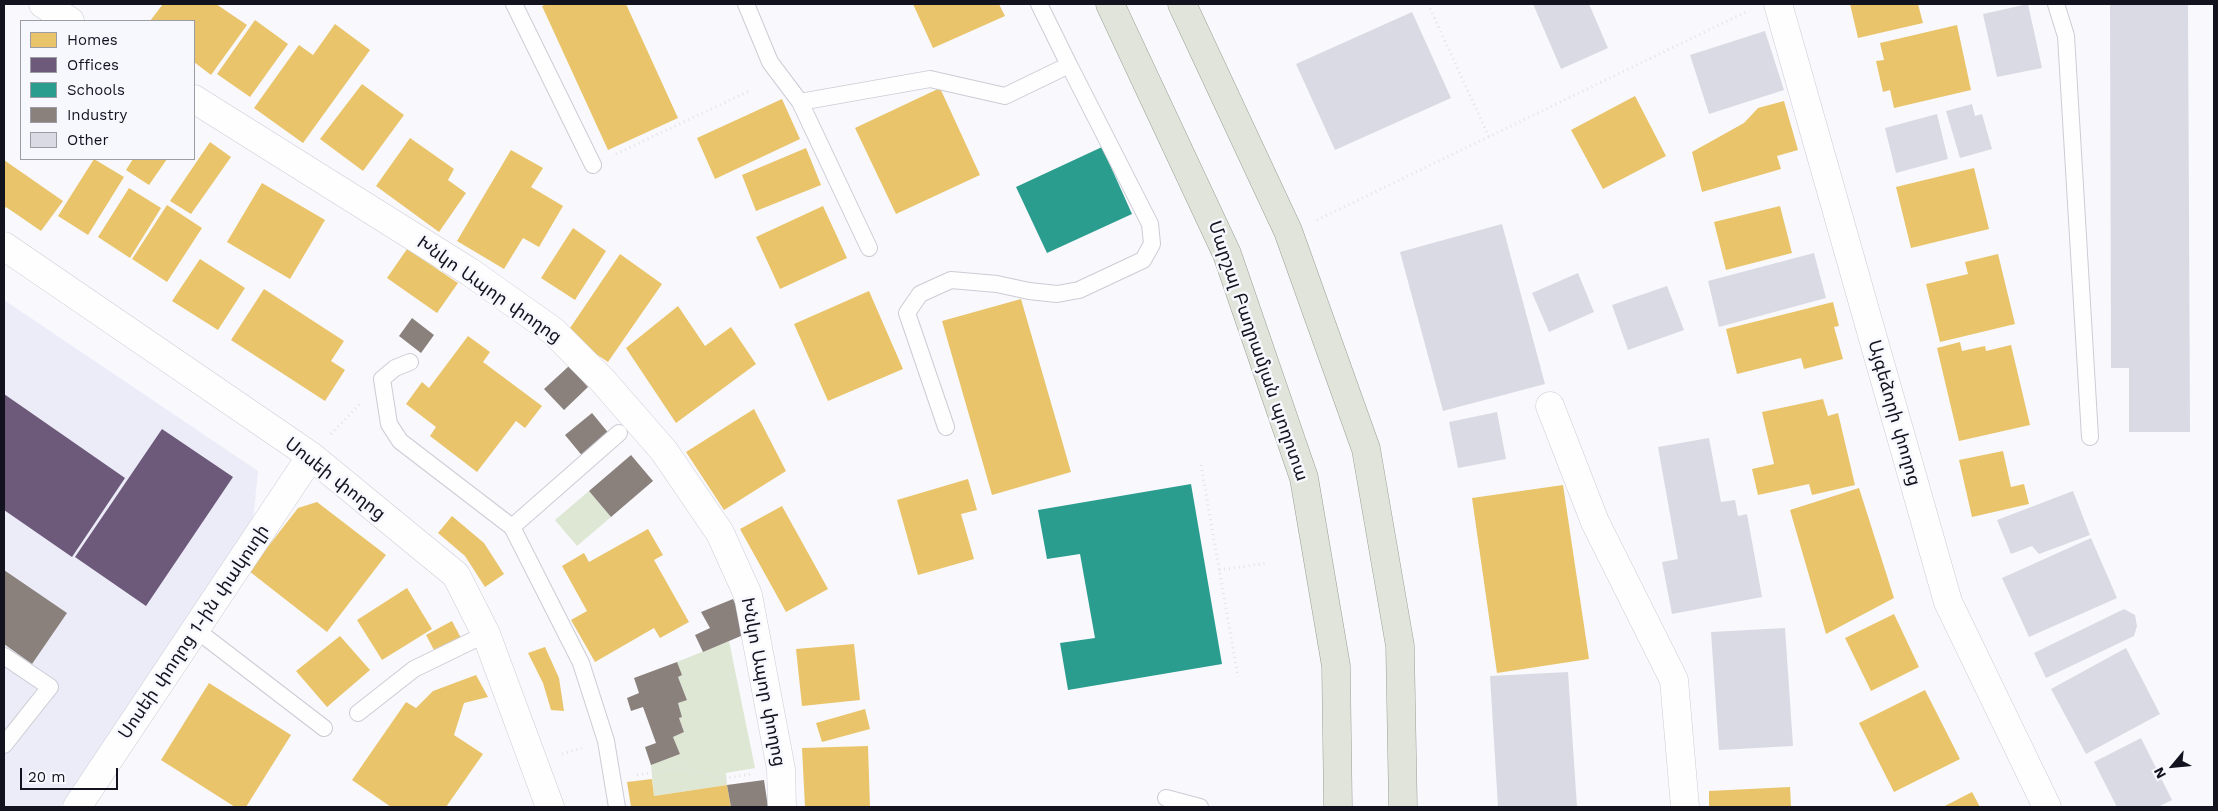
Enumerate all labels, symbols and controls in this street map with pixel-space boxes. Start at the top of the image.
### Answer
legend [20,20,195,160]
text: Homes [67,31,118,49]
text: Offices [67,56,119,74]
text: Schools [67,81,125,99]
text: Industry [67,106,127,124]
text: Other [67,131,109,149]
street label: Մարշալ Բաղրամյան պողոտա [1203,218,1313,484]
street label: Խնկո Ապոր փողոց [412,232,566,348]
street label: Այգեձորի փողոց [1863,338,1925,488]
street label: Սոսեի փողոց [280,433,390,525]
street label: Սոսեի փողոց 1-ին փակուղի [114,521,274,743]
street label: Խնկո Ապոր փողոց [736,596,790,768]
north arrow [2148,741,2198,791]
scale bar [22,758,120,790]
text: N [2150,765,2169,781]
text: 20 m [28,768,66,786]

